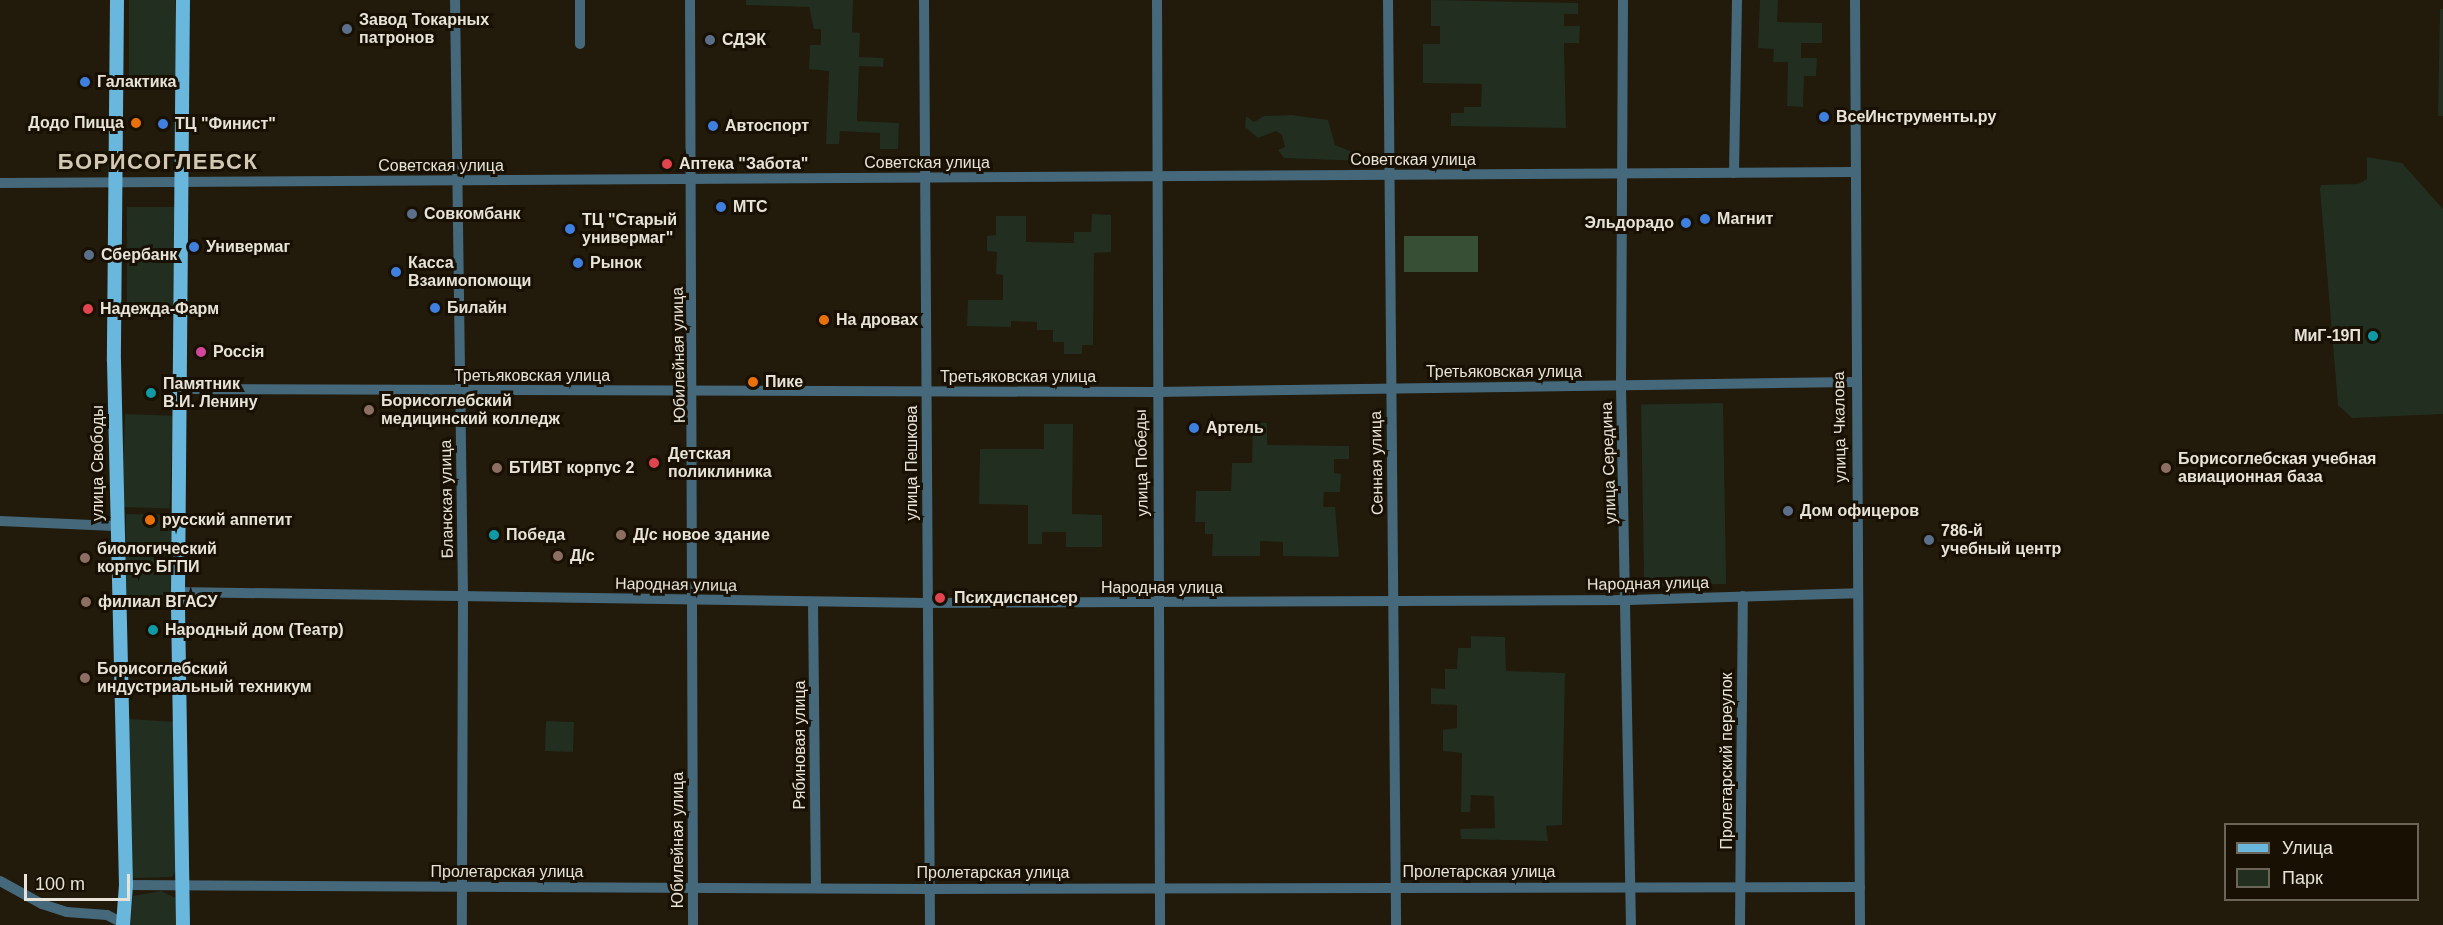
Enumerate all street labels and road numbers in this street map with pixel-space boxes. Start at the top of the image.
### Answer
street label: Советская улица [1350,150,1476,170]
street label: Советская улица [864,153,990,173]
street label: Советская улица [378,156,504,176]
street label: Юбилейная улица [668,287,690,423]
street label: Третьяковская улица [1426,362,1582,382]
street label: Третьяковская улица [454,366,610,386]
street label: Третьяковская улица [940,367,1096,387]
street label: улица Чкалова [1829,371,1851,483]
street label: улица Середина [1597,402,1621,524]
street label: улица Свободы [88,405,108,521]
street label: улица Пешкова [902,406,922,520]
street label: улица Победы [1131,409,1153,517]
street label: Сенная улица [1366,411,1388,515]
street label: Бланская улица [436,439,458,559]
street label: Народная улица [1587,573,1709,595]
street label: Народная улица [615,574,737,596]
street label: Народная улица [1101,578,1223,598]
street label: Пролетарский переулок [1717,672,1737,850]
street label: Рябиновая улица [790,681,810,809]
street label: Юбилейная улица [668,772,688,908]
street label: Пролетарская улица [431,862,583,882]
street label: Пролетарская улица [1403,862,1555,882]
street label: Пролетарская улица [917,863,1069,883]

